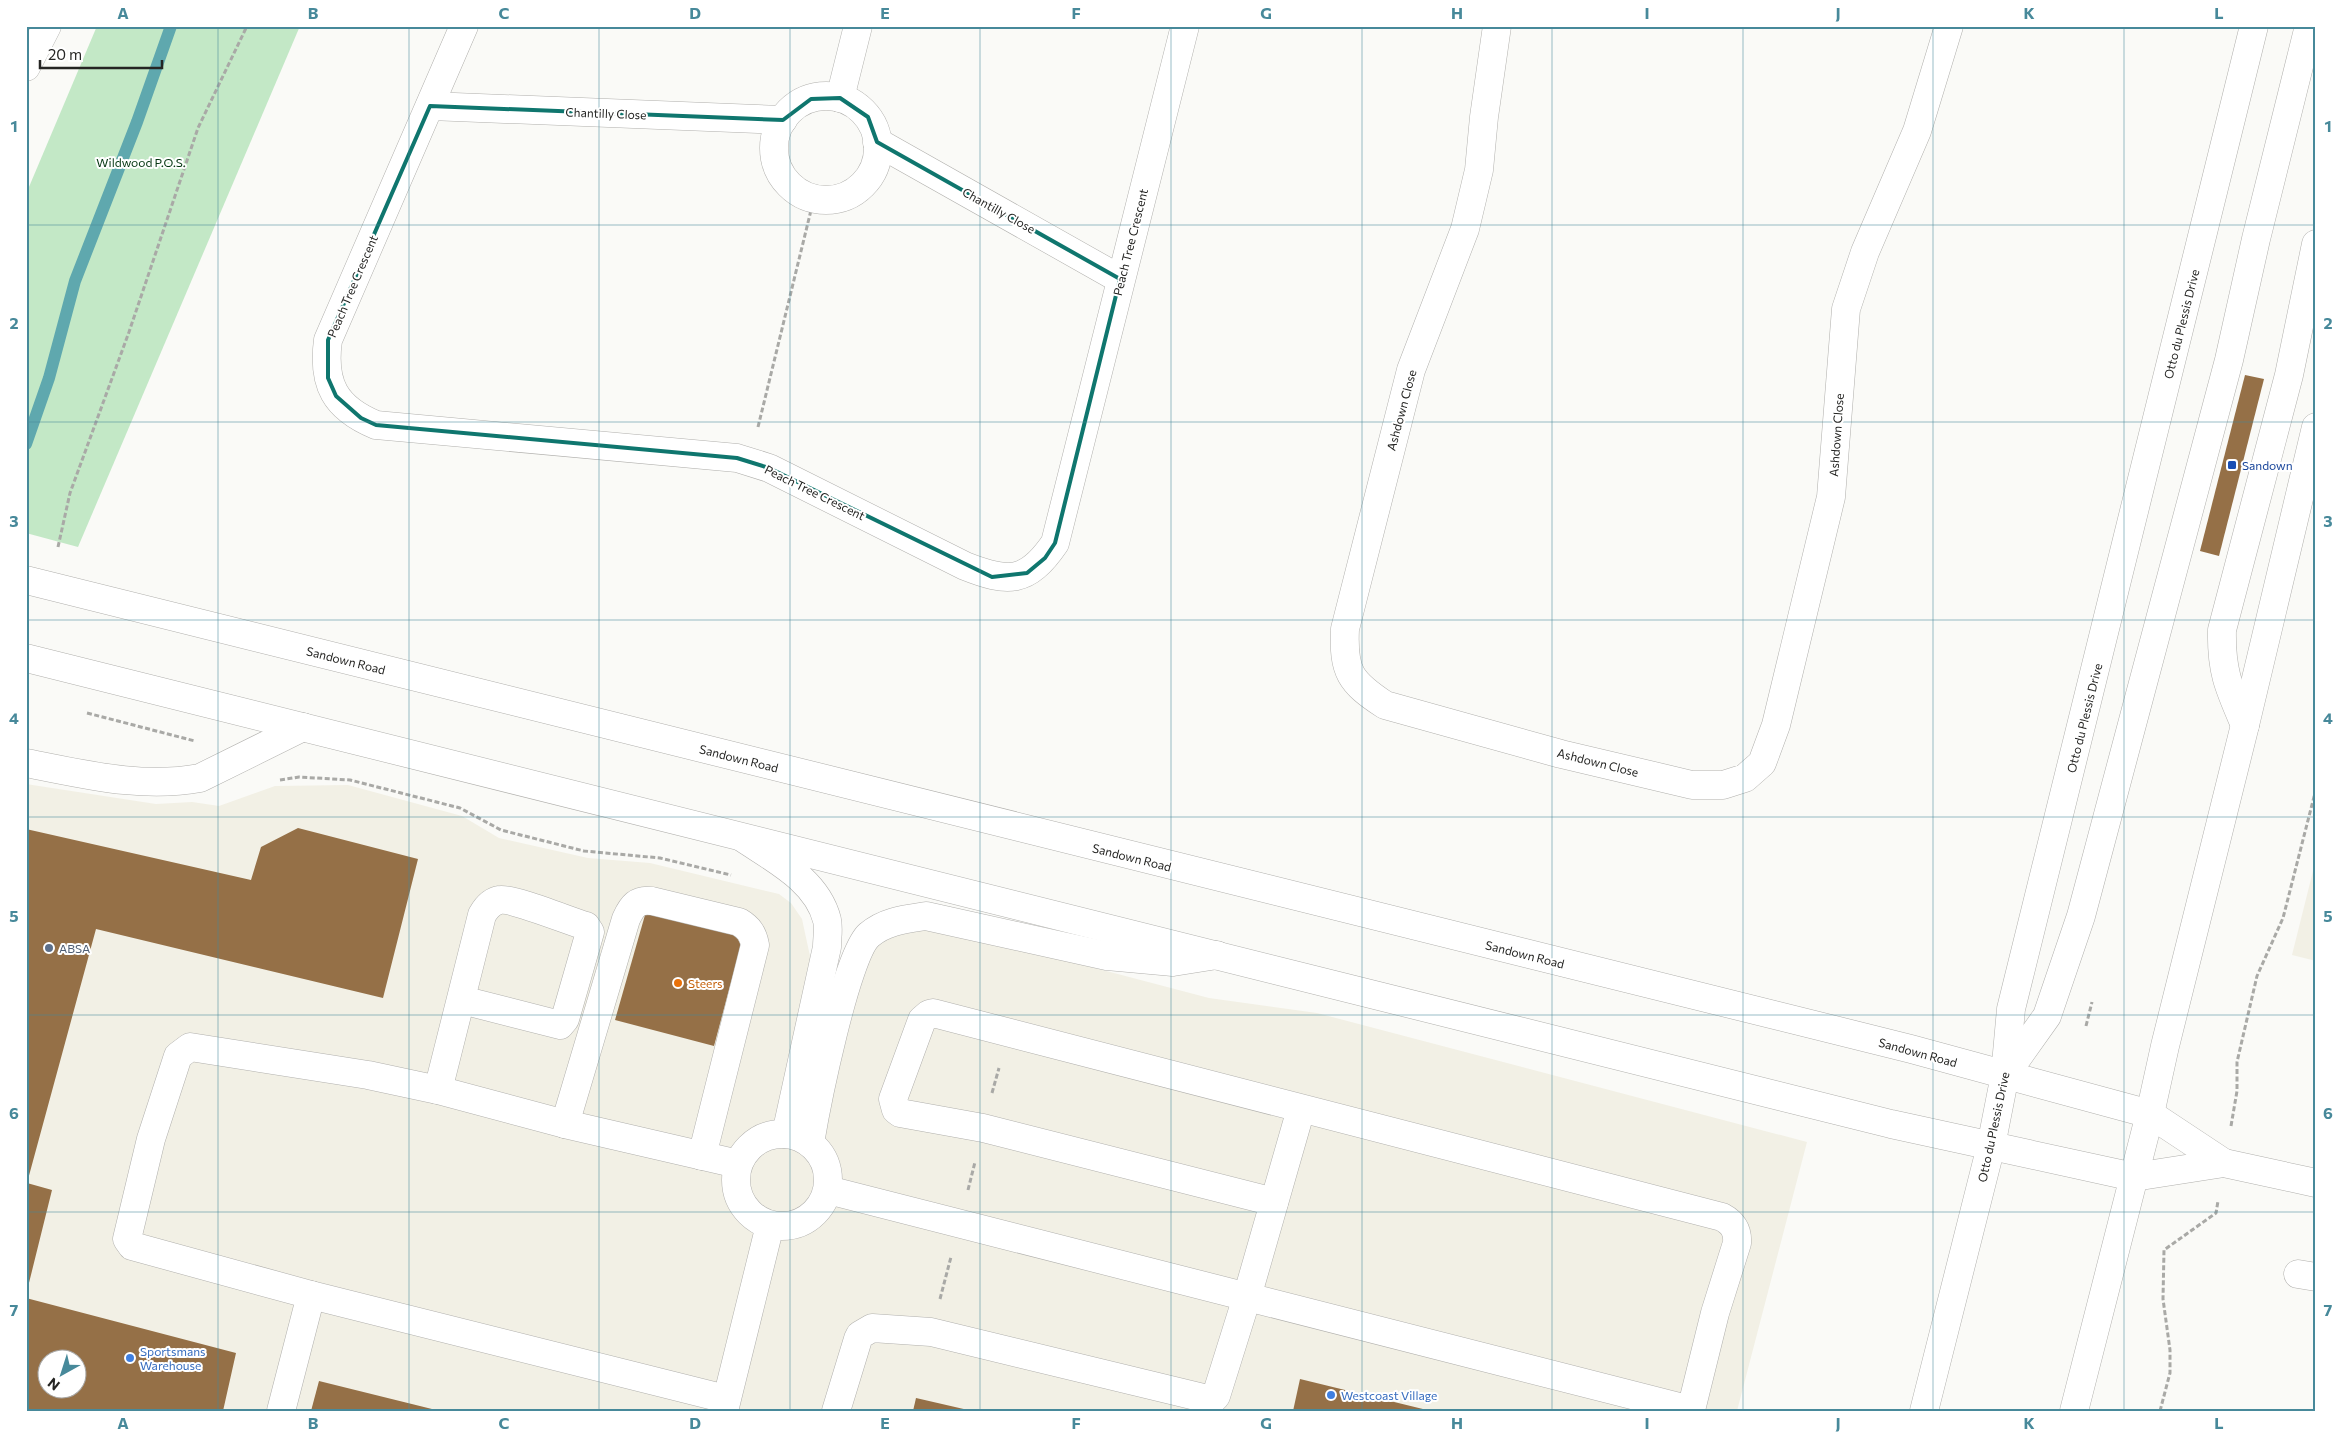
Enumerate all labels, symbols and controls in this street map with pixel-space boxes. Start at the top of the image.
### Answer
text: A [117,3,129,22]
text: B [308,3,319,22]
text: C [499,3,510,22]
text: D [689,3,701,22]
text: E [880,3,890,22]
text: F [1071,3,1081,22]
text: G [1260,3,1272,22]
text: H [1451,3,1463,22]
text: I [1644,3,1650,22]
text: J [1835,3,1841,22]
text: K [2023,3,2035,22]
text: L [2214,3,2224,22]
scale bar [40,38,162,70]
text: 20 m [48,45,82,63]
street label: Chantilly Close [565,105,647,121]
text: 1 [10,116,18,135]
text: 1 [2324,116,2332,135]
park label: Wildwood P.O.S. [96,155,186,169]
street label: Chantilly Close [960,184,1038,236]
street label: Peach Tree Crescent [1110,187,1150,297]
street label: Peach Tree Crescent [324,233,380,339]
street label: Otto du Plessis Drive [2161,268,2201,380]
text: 2 [9,313,19,332]
text: 2 [2323,313,2333,332]
street label: Ashdown Close [1383,368,1419,452]
street label: Ashdown Close [1826,393,1846,477]
place label: Sandown [2242,458,2293,472]
marker: Sandown [2226,459,2238,471]
street label: Peach Tree Crescent [763,462,868,522]
text: 3 [9,511,19,530]
text: 3 [2323,511,2333,530]
street label: Sandown Road [305,643,387,677]
street label: Otto du Plessis Drive [2064,662,2104,774]
text: 4 [9,708,19,727]
text: 4 [2323,708,2333,727]
street label: Sandown Road [698,741,780,775]
street label: Ashdown Close [1556,745,1640,779]
street label: Sandown Road [1091,840,1173,874]
text: 5 [9,906,19,925]
text: 5 [2323,906,2333,925]
street label: Sandown Road [1484,937,1566,971]
place label: ABSA [59,941,90,955]
marker: ABSA [43,942,55,954]
place label: Steers [688,976,722,990]
marker: Steers [672,977,684,989]
street label: Sandown Road [1877,1035,1959,1069]
street label: Otto du Plessis Drive [1974,1070,2012,1184]
text: 6 [9,1103,19,1122]
text: 6 [2323,1103,2333,1122]
text: 7 [10,1300,19,1319]
text: 7 [2324,1300,2333,1319]
place label: Sportsmans Warehouse [140,1344,206,1372]
north arrow [38,1350,88,1400]
marker: Sportsmans Warehouse [124,1352,136,1364]
text: N [44,1375,63,1394]
place label: Westcoast Village [1341,1388,1437,1402]
marker: Westcoast Village [1325,1389,1337,1401]
text: A [117,1413,129,1432]
text: B [308,1413,319,1432]
text: C [499,1413,510,1432]
text: D [689,1413,701,1432]
text: E [880,1413,890,1432]
text: F [1071,1413,1081,1432]
text: G [1260,1413,1272,1432]
text: H [1451,1413,1463,1432]
text: I [1644,1413,1650,1432]
text: J [1835,1413,1841,1432]
text: K [2023,1413,2035,1432]
text: L [2214,1413,2224,1432]

